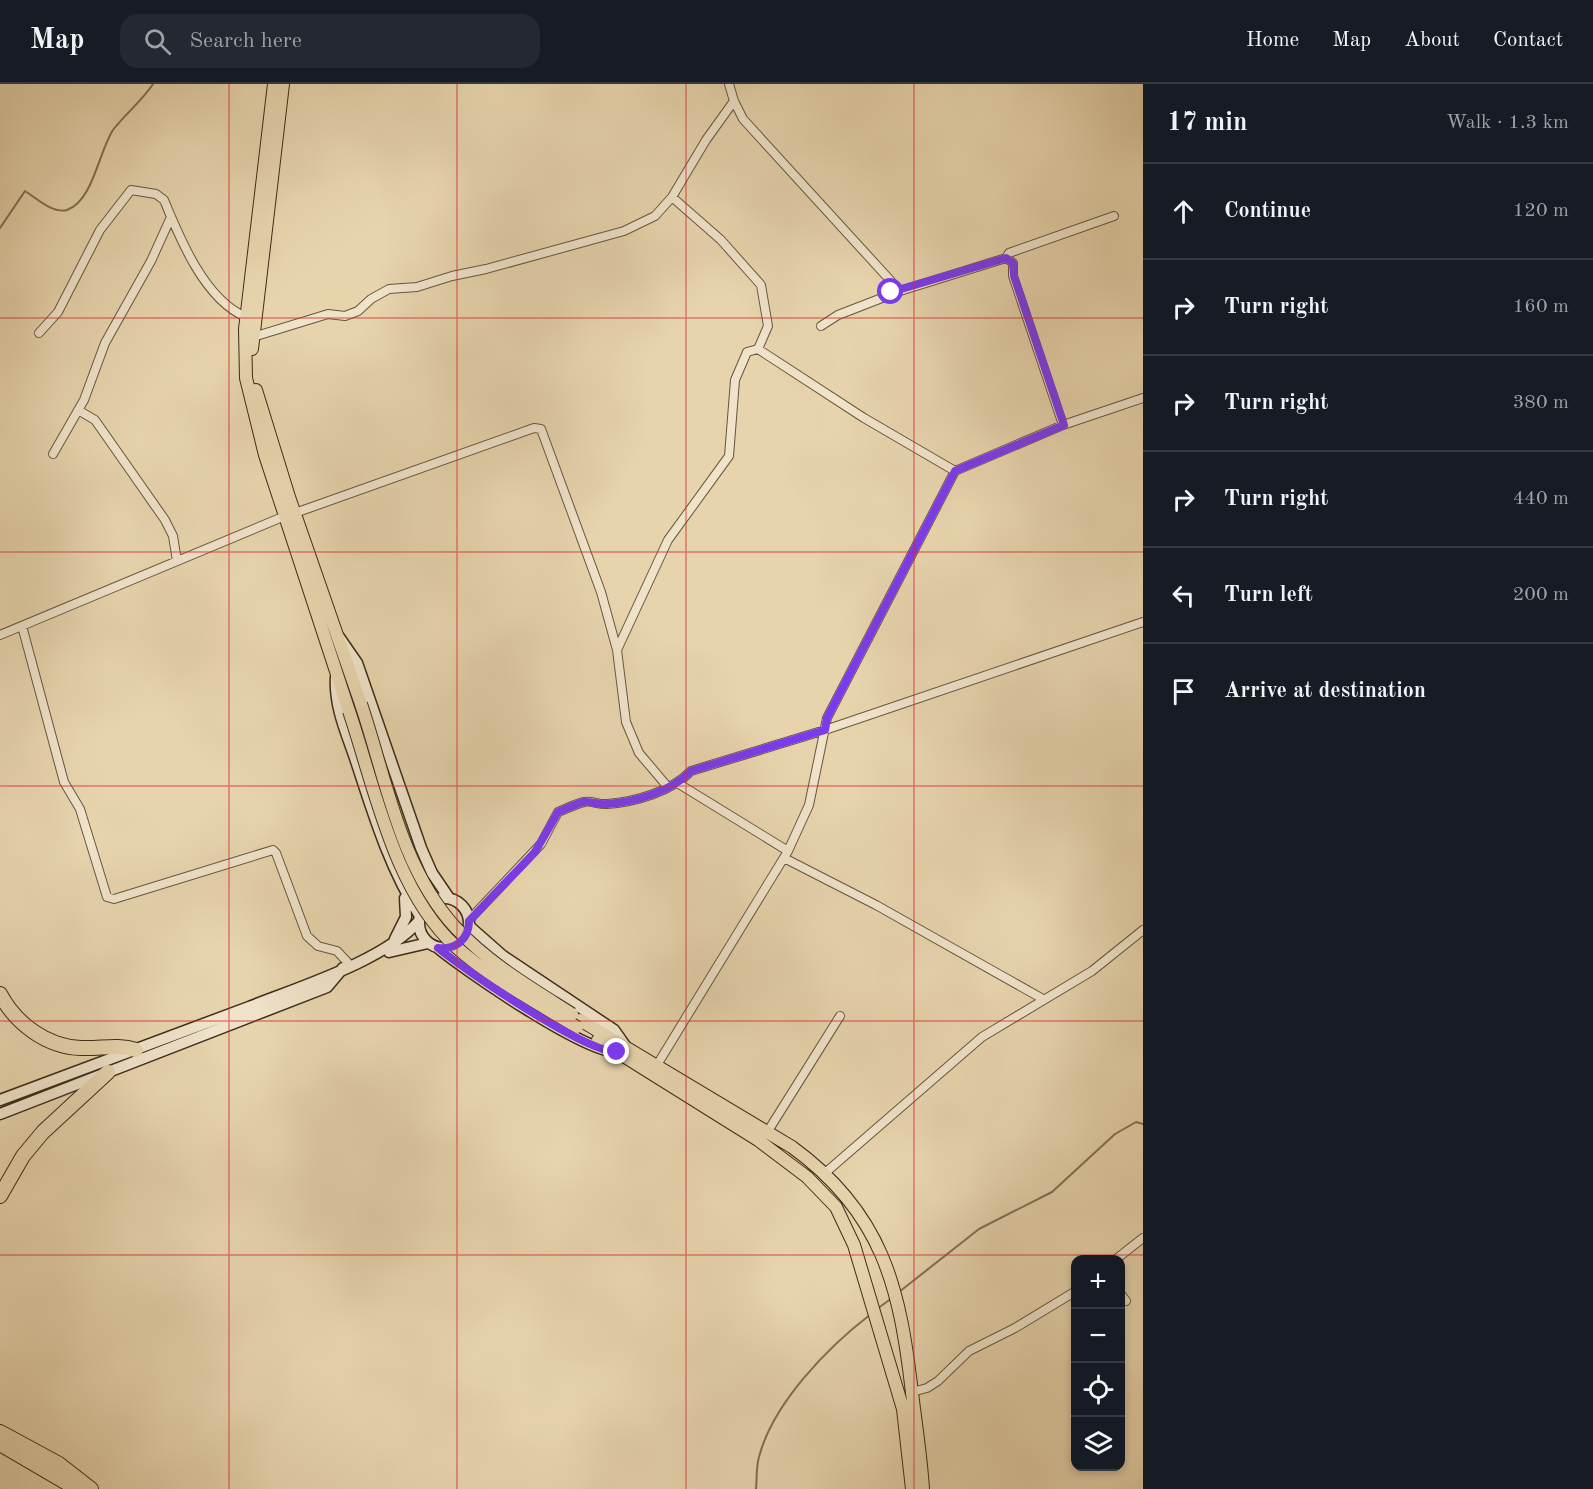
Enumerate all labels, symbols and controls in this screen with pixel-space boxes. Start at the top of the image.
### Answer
search box [120,14,540,68]
icon: search [141,25,174,58]
text: Map [30,27,84,55]
text: Search here [189,30,302,52]
text: Home [1246,30,1299,51]
text: Map [1332,30,1371,51]
text: About [1404,30,1460,51]
text: Contact [1493,30,1563,51]
text: 17 min [1167,110,1247,136]
text: Walk · 1.3 km [1446,113,1569,133]
icon: ahead [1167,195,1200,228]
text: Continue [1224,200,1311,222]
text: 120 m [1513,201,1569,221]
route start [877,278,903,304]
icon: right [1167,291,1200,324]
text: Turn right [1224,296,1328,318]
text: 160 m [1513,297,1569,317]
icon: right [1167,387,1200,420]
text: Turn right [1224,392,1328,414]
text: 380 m [1513,393,1569,413]
icon: right [1167,483,1200,516]
text: Turn right [1224,488,1328,510]
text: 440 m [1513,489,1569,509]
icon: left [1167,579,1200,612]
text: Turn left [1224,584,1313,606]
text: 200 m [1513,585,1569,605]
icon: arrive [1167,675,1200,708]
text: Arrive at destination [1224,680,1426,702]
route end [603,1038,629,1064]
map controls [1071,1255,1125,1471]
button: + [1071,1255,1125,1309]
button: − [1071,1309,1125,1363]
button: locate [1071,1363,1125,1417]
button: layers [1071,1417,1125,1471]

